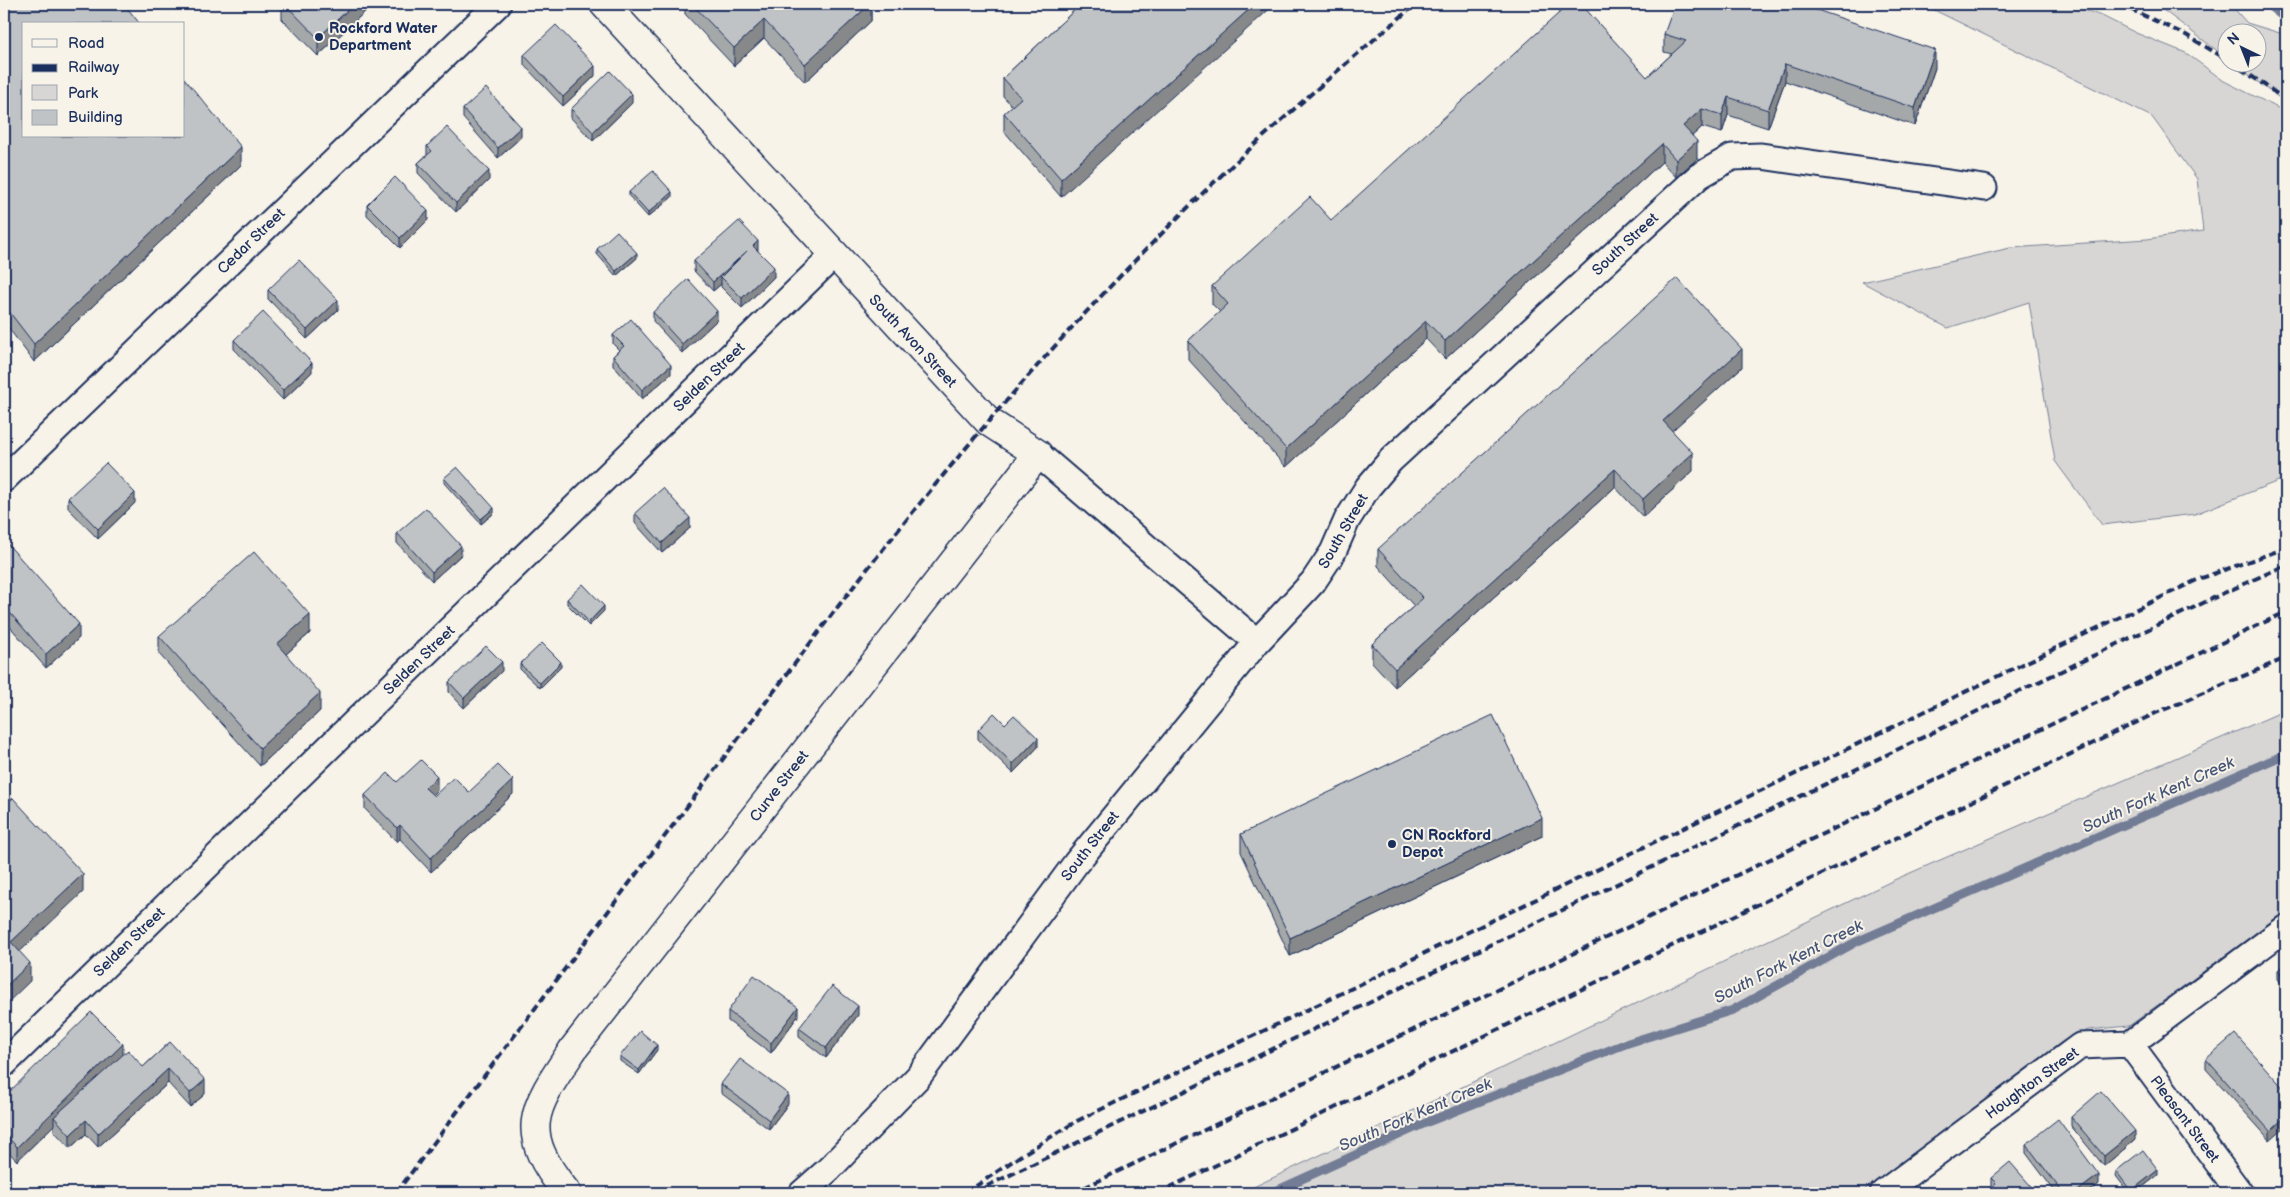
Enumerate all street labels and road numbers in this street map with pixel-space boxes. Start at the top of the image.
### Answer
street label: Cedar Street [213,204,290,278]
street label: South Street [1588,209,1663,280]
street label: South Avon Street [865,291,961,392]
street label: Selden Street [670,338,749,416]
street label: South Street [1314,490,1373,572]
street label: Selden Street [380,621,459,699]
street label: Curve Street [746,747,813,826]
street label: South Street [1057,807,1124,885]
street label: Selden Street [90,903,169,981]
street label: Houghton Street [1982,1043,2083,1124]
street label: Pleasant Street [2146,1072,2224,1167]

